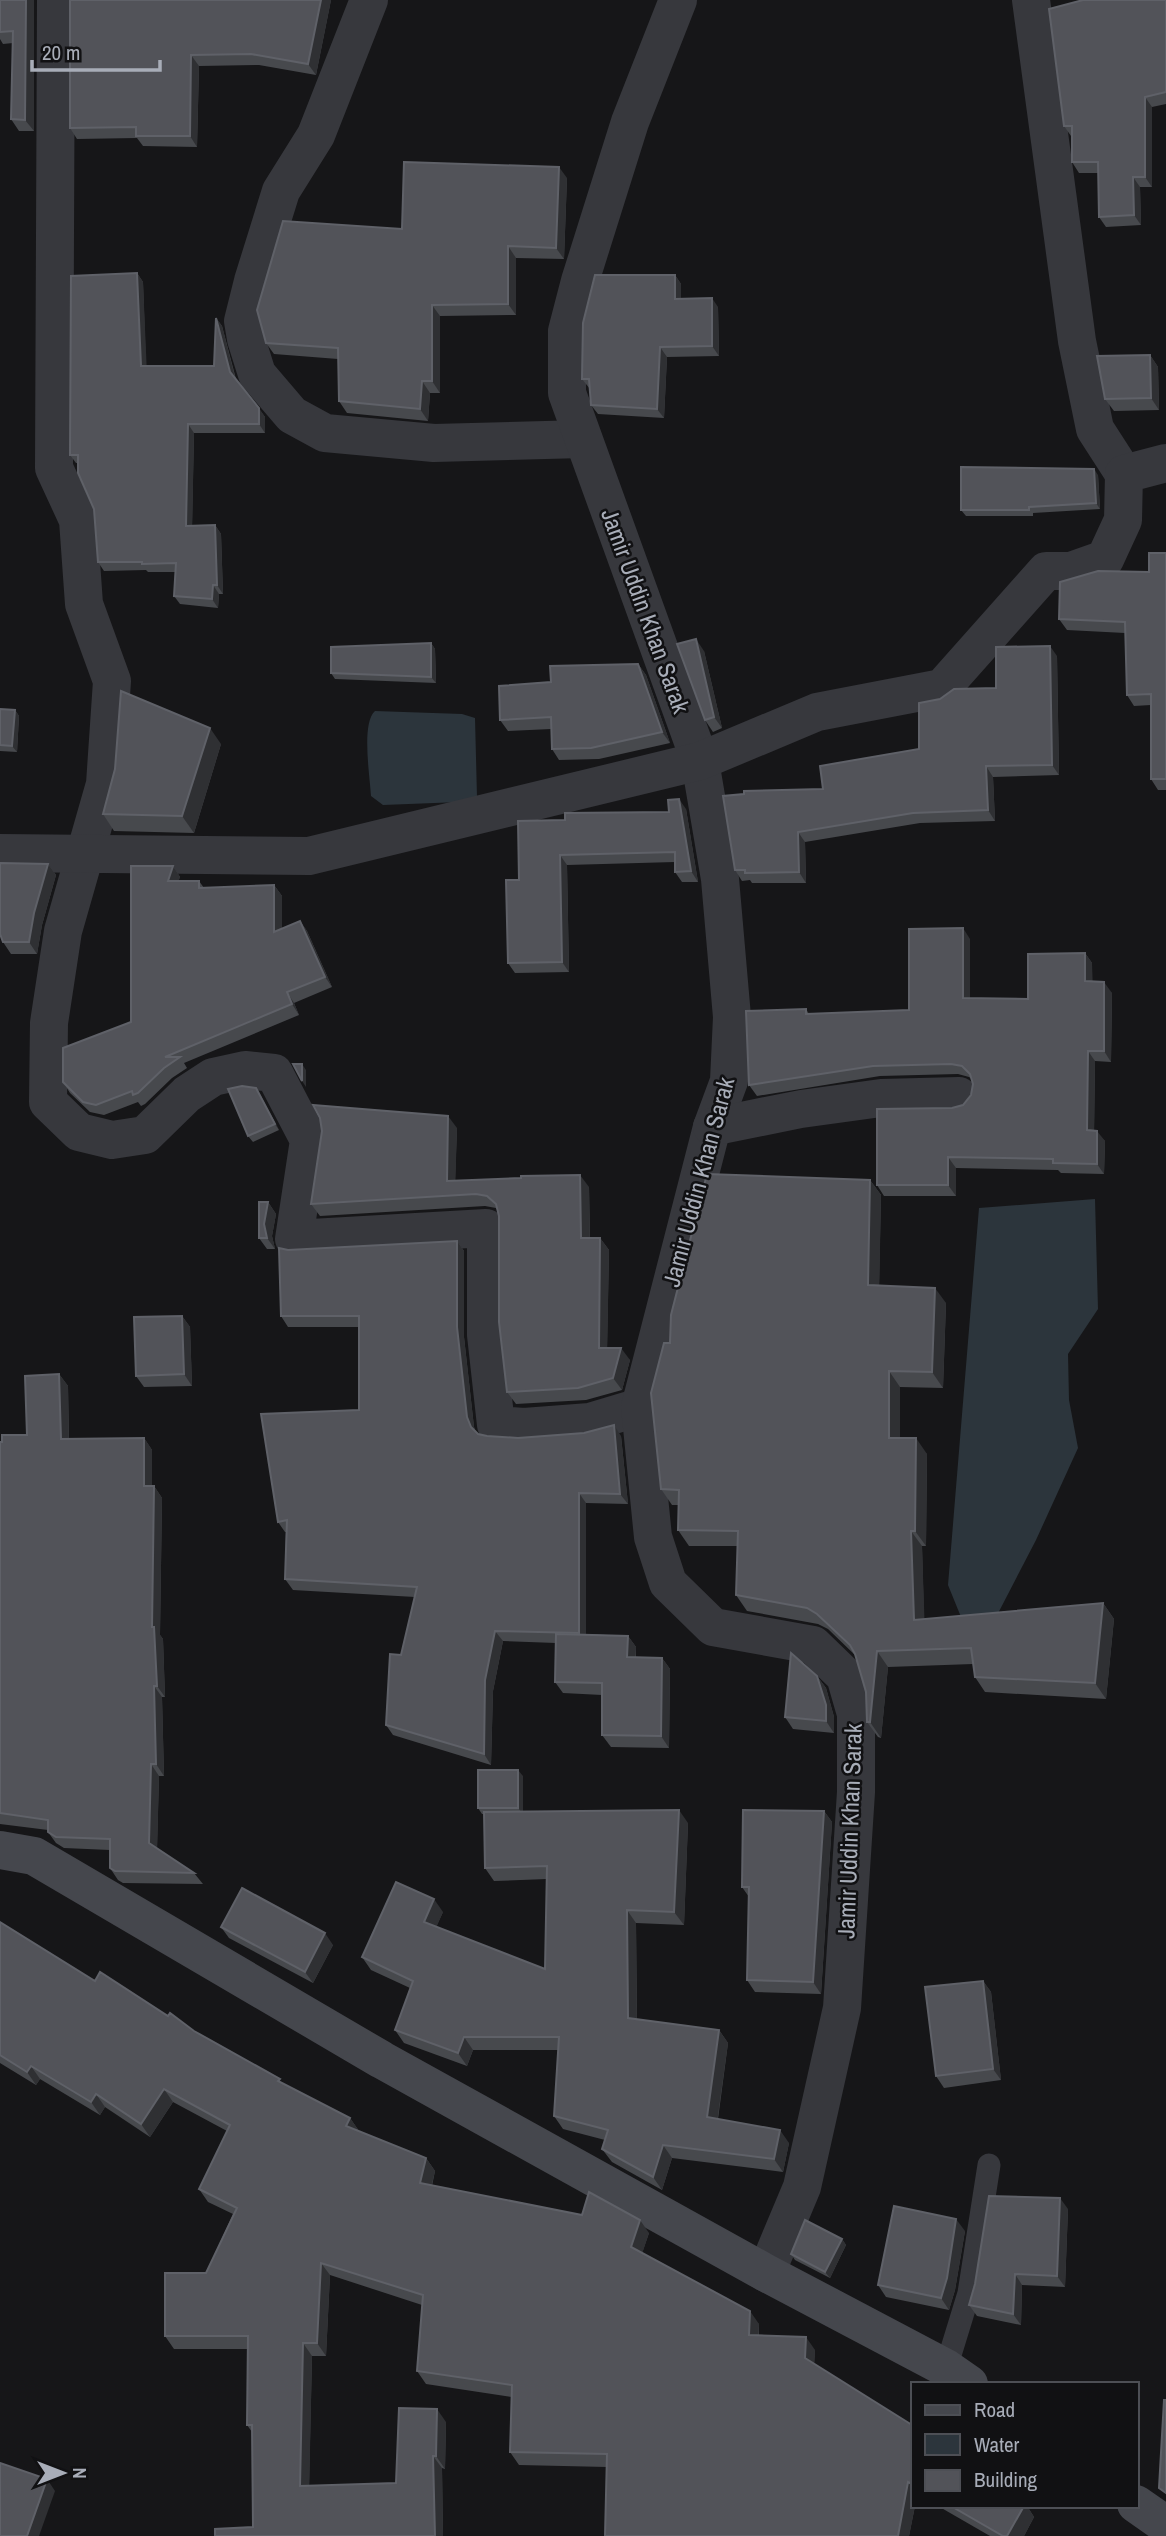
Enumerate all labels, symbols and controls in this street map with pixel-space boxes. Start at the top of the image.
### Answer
scale bar [32,28,159,72]
text: 20 m [42,38,80,67]
street label: Jamir Uddin Khan Sarak [594,504,698,718]
street label: Jamir Uddin Khan Sarak [655,1073,741,1290]
street label: Jamir Uddin Khan Sarak [829,1723,869,1939]
legend [911,2382,1138,2508]
text: Road [974,2395,1015,2424]
text: Water [974,2430,1020,2459]
north arrow [28,2438,98,2508]
text: Building [974,2465,1038,2494]
text: N [67,2467,93,2479]

